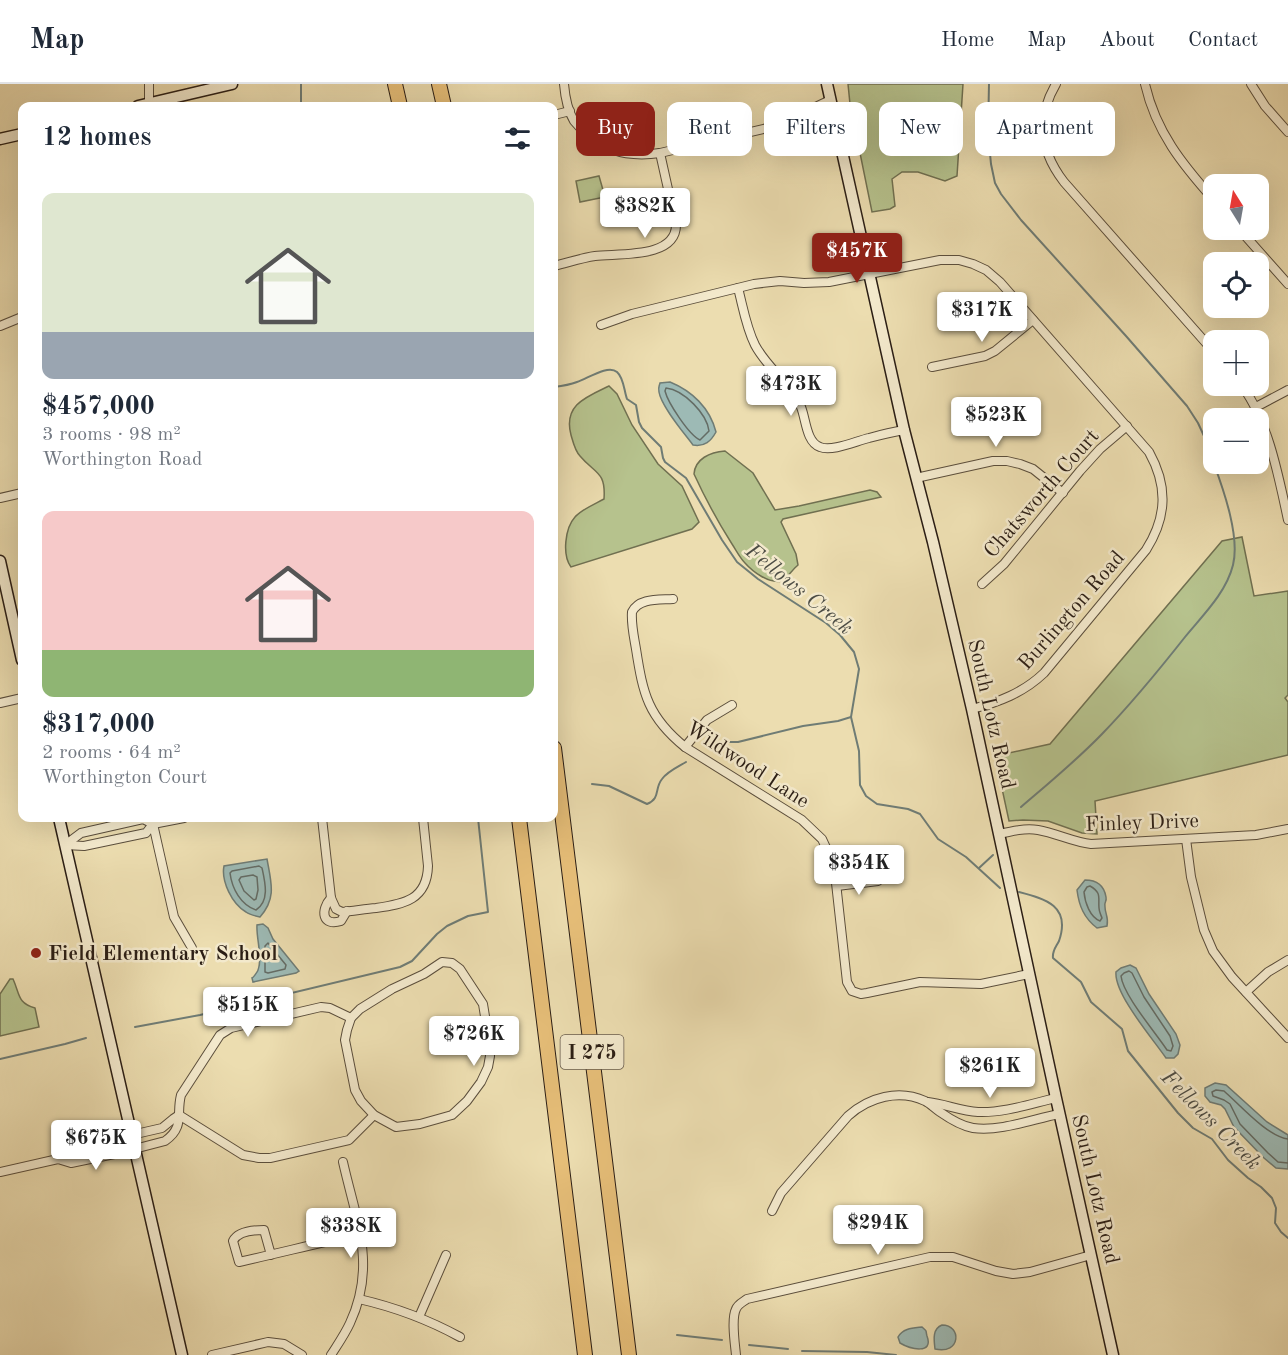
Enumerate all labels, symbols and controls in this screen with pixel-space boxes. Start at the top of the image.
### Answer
text: Map [30,27,84,55]
text: Home [941,30,994,51]
text: Map [1027,30,1066,51]
text: About [1099,30,1155,51]
text: Contact [1188,30,1258,51]
chip: Buy [576,102,655,156]
chip: Rent [667,102,752,156]
chip: Filters [764,102,867,156]
chip: New [879,102,963,156]
chip: Apartment [975,102,1115,156]
icon: filters [501,122,534,155]
text: 12 homes [42,125,151,151]
north arrow [1203,174,1269,240]
map controls [1203,174,1269,474]
pin: $382K [603,188,687,239]
text: $382K [614,197,676,217]
icon: home [234,232,342,340]
pin: $457K [815,233,899,284]
text: $457K [826,242,888,262]
button: locate [1203,252,1269,318]
pin: $317K [940,292,1024,343]
text: $317K [951,301,1013,321]
button: + [1203,330,1269,396]
pin: $473K [749,366,833,417]
text: $473K [760,375,822,395]
text: $457,000 [42,394,155,420]
pin: $523K [954,397,1038,448]
text: $523K [965,406,1027,426]
button: − [1203,408,1269,474]
text: 3 rooms · 98 m² [42,425,181,445]
street label: Chatsworth Court [981,426,1104,562]
text: Worthington Road [42,450,202,470]
water label: Fellows Creek [740,539,857,639]
street label: Burlington Road [1015,547,1129,675]
icon: home [234,550,342,658]
street label: South Lotz Road [963,637,1018,791]
text: $317,000 [42,712,155,738]
street label: Wildwood Lane [682,718,813,813]
text: 2 rooms · 64 m² [42,743,181,763]
text: Worthington Court [42,768,207,788]
street label: Finley Drive [1085,811,1199,836]
pin: $354K [817,845,901,896]
text: $354K [828,854,890,874]
place label: Field Elementary School [48,944,278,965]
marker: Field Elementary School [29,946,43,960]
pin: $515K [206,987,290,1038]
text: $515K [217,996,279,1016]
pin: $726K [432,1016,516,1067]
text: $726K [443,1025,505,1045]
road number: I 275 [560,1035,624,1069]
pin: $261K [948,1048,1032,1099]
text: $261K [959,1057,1021,1077]
water label: Fellows Creek [1156,1066,1265,1175]
street label: South Lotz Road [1067,1112,1122,1266]
pin: $675K [54,1120,138,1171]
text: $675K [65,1129,127,1149]
pin: $294K [836,1205,920,1256]
pin: $338K [309,1208,393,1259]
text: $294K [847,1214,909,1234]
text: $338K [320,1217,382,1237]

